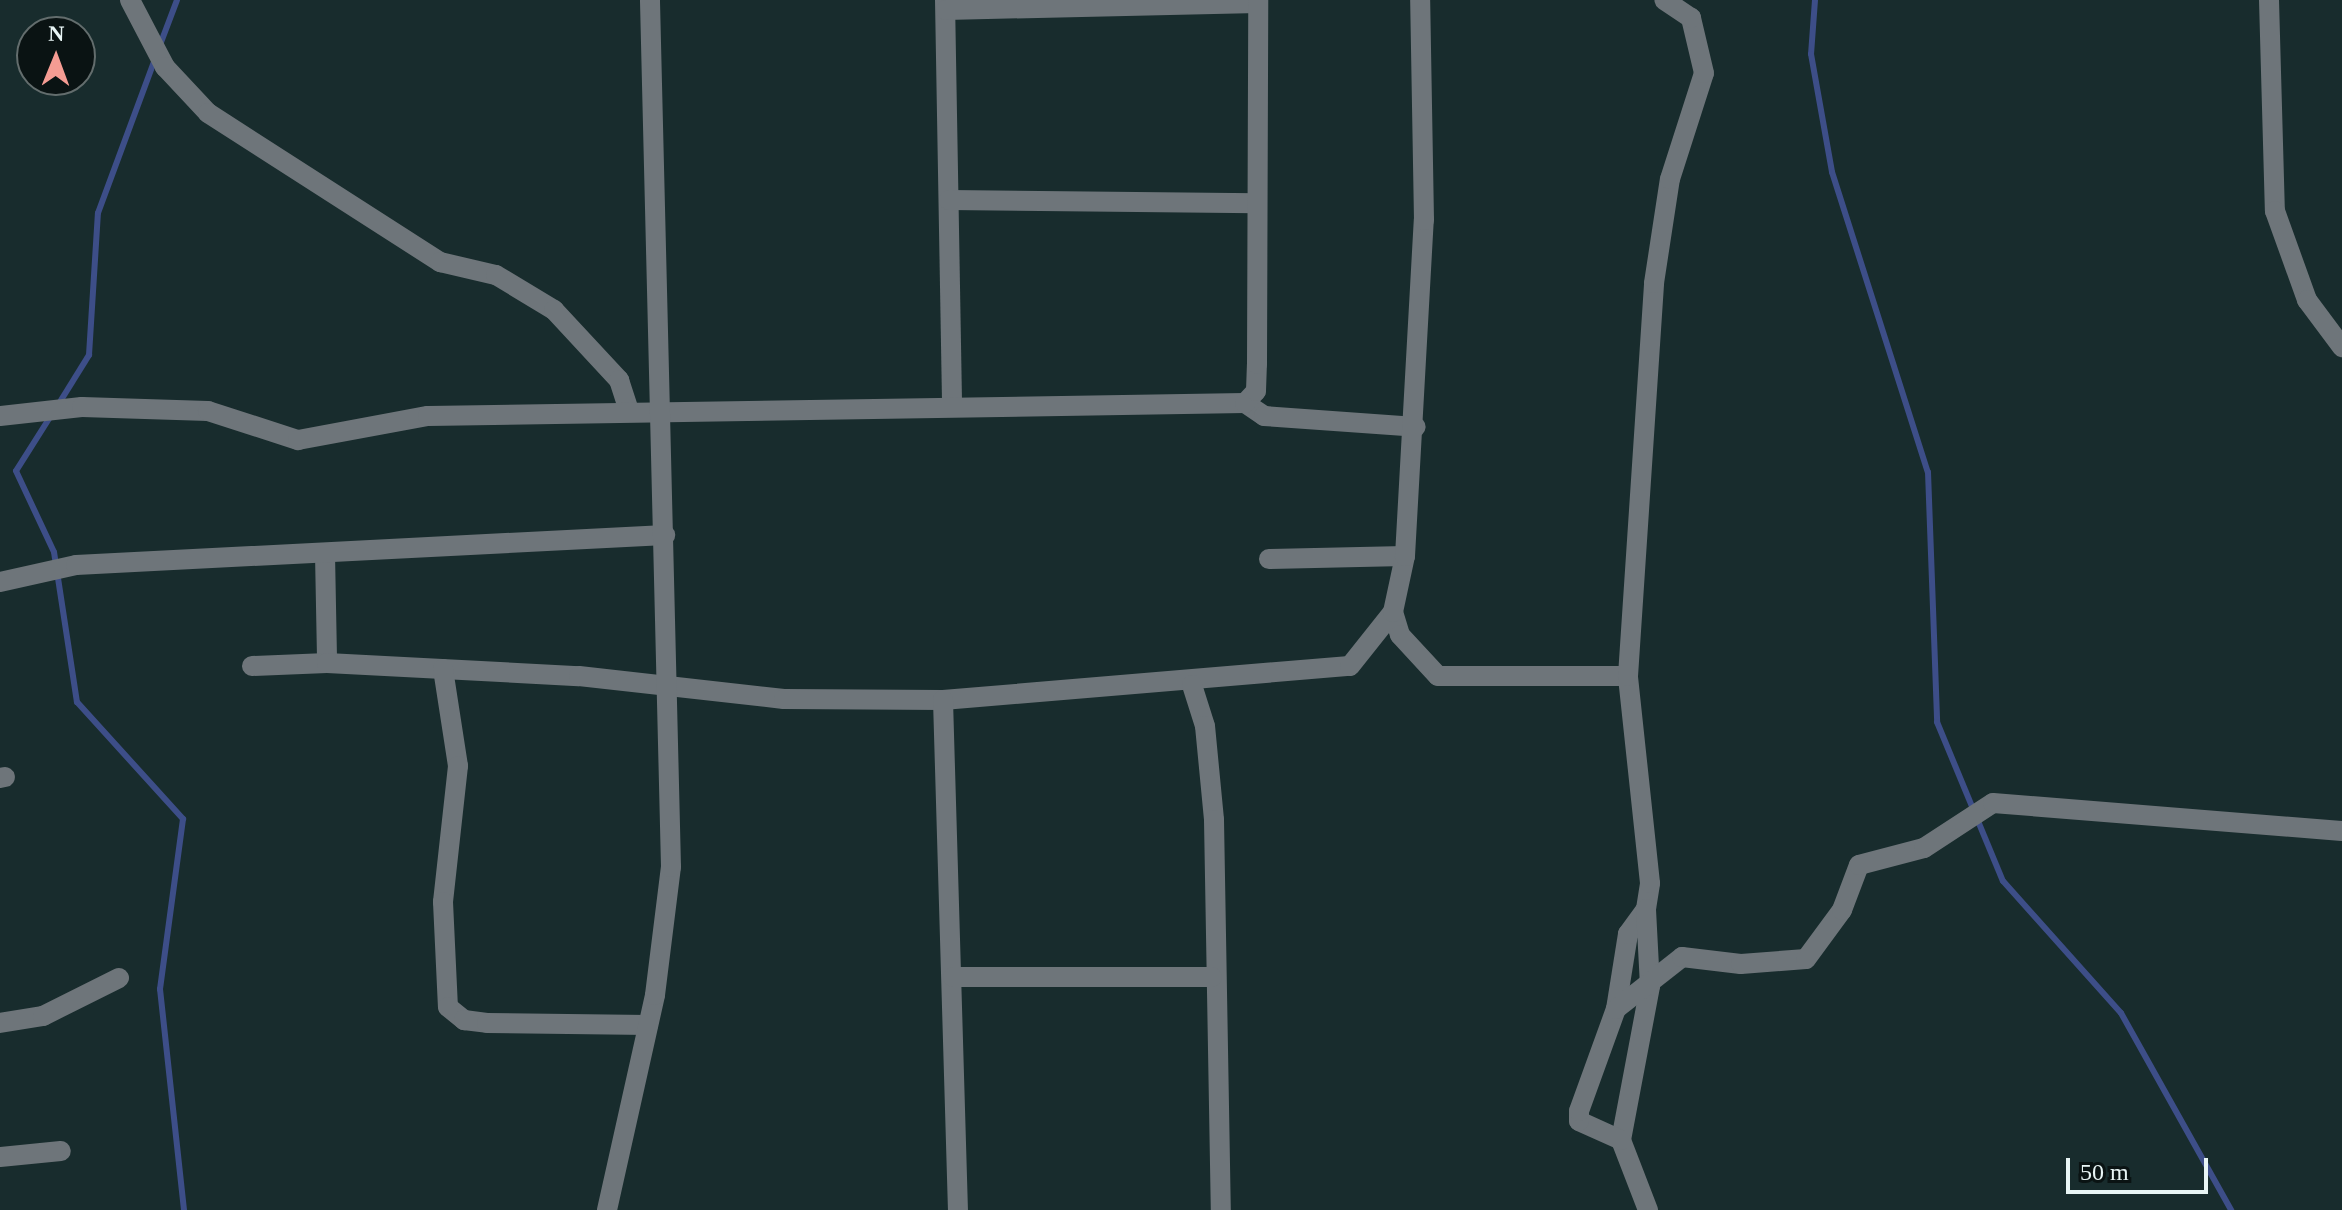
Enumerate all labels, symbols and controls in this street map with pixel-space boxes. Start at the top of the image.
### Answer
north arrow [16,16,96,96]
text: N [48,21,65,46]
scale bar [2070,1142,2212,1192]
text: 50 m [2080,1159,2129,1185]

